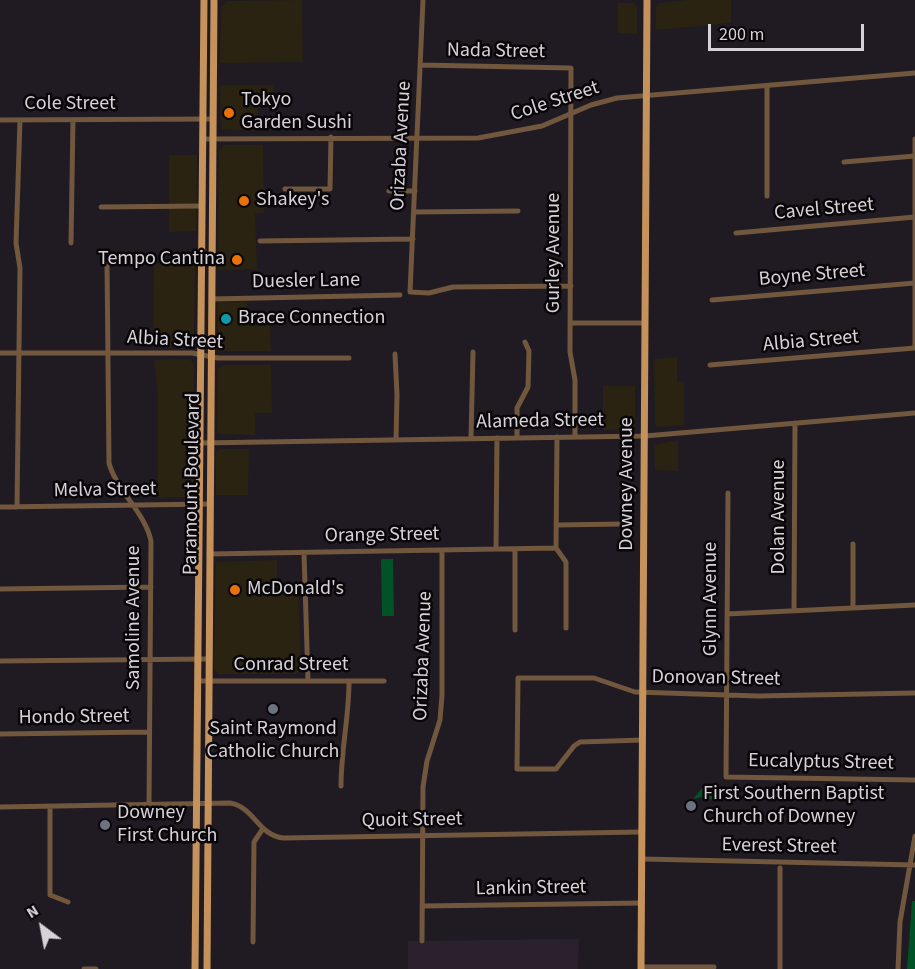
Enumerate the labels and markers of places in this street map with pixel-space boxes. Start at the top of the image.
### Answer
place label: Tokyo Garden Sushi [241,89,352,136]
marker: Tokyo Garden Sushi [222,106,236,120]
place label: Shakey's [256,189,330,213]
marker: Shakey's [237,194,251,208]
place label: Tempo Cantina [98,248,225,272]
marker: Tempo Cantina [230,253,244,267]
place label: Brace Connection [238,307,385,331]
marker: Brace Connection [219,312,233,326]
place label: McDonald's [247,578,344,602]
marker: McDonald's [228,583,242,597]
marker: Saint Raymond Catholic Church [266,702,280,716]
place label: Saint Raymond Catholic Church [207,718,339,765]
place label: First Southern Baptist Church of Downey [703,783,884,830]
marker: First Southern Baptist Church of Downey [684,799,698,813]
place label: Downey First Church [117,802,217,849]
marker: Downey First Church [98,818,112,832]

